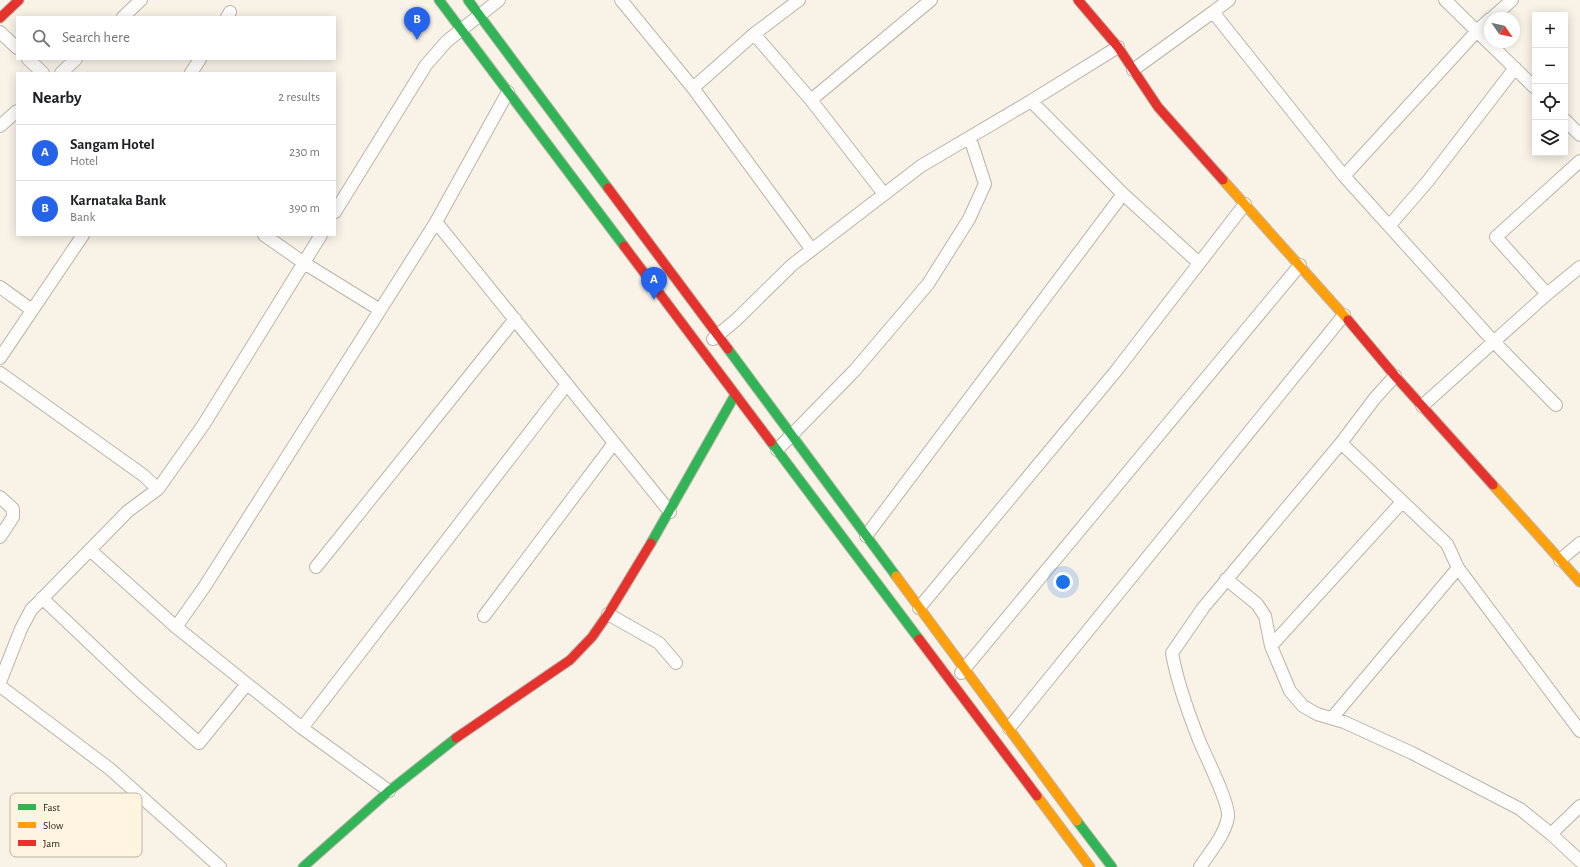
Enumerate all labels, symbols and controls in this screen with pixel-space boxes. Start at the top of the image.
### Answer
pin: B [404,7,430,40]
north arrow [1484,12,1520,48]
map controls [1532,12,1568,156]
button: + [1532,12,1568,48]
search box [16,16,336,60]
icon: search [30,27,52,49]
text: Search here [62,30,130,45]
button: − [1532,48,1568,84]
button: locate [1532,84,1568,120]
text: Nearby [32,89,82,106]
text: 2 results [278,91,320,104]
button: layers [1532,120,1568,156]
text: Sangam Hotel [70,137,155,152]
text: A [41,146,49,159]
text: 230 m [289,146,320,159]
text: Hotel [70,155,98,168]
text: Karnataka Bank [70,193,166,208]
text: B [41,202,49,215]
text: 390 m [289,202,320,215]
text: Bank [70,211,96,224]
pin: A [641,267,667,300]
your location [1053,572,1073,592]
legend [10,793,142,857]
text: Fast [43,802,61,813]
text: Slow [43,820,64,831]
text: Jam [43,838,60,849]

